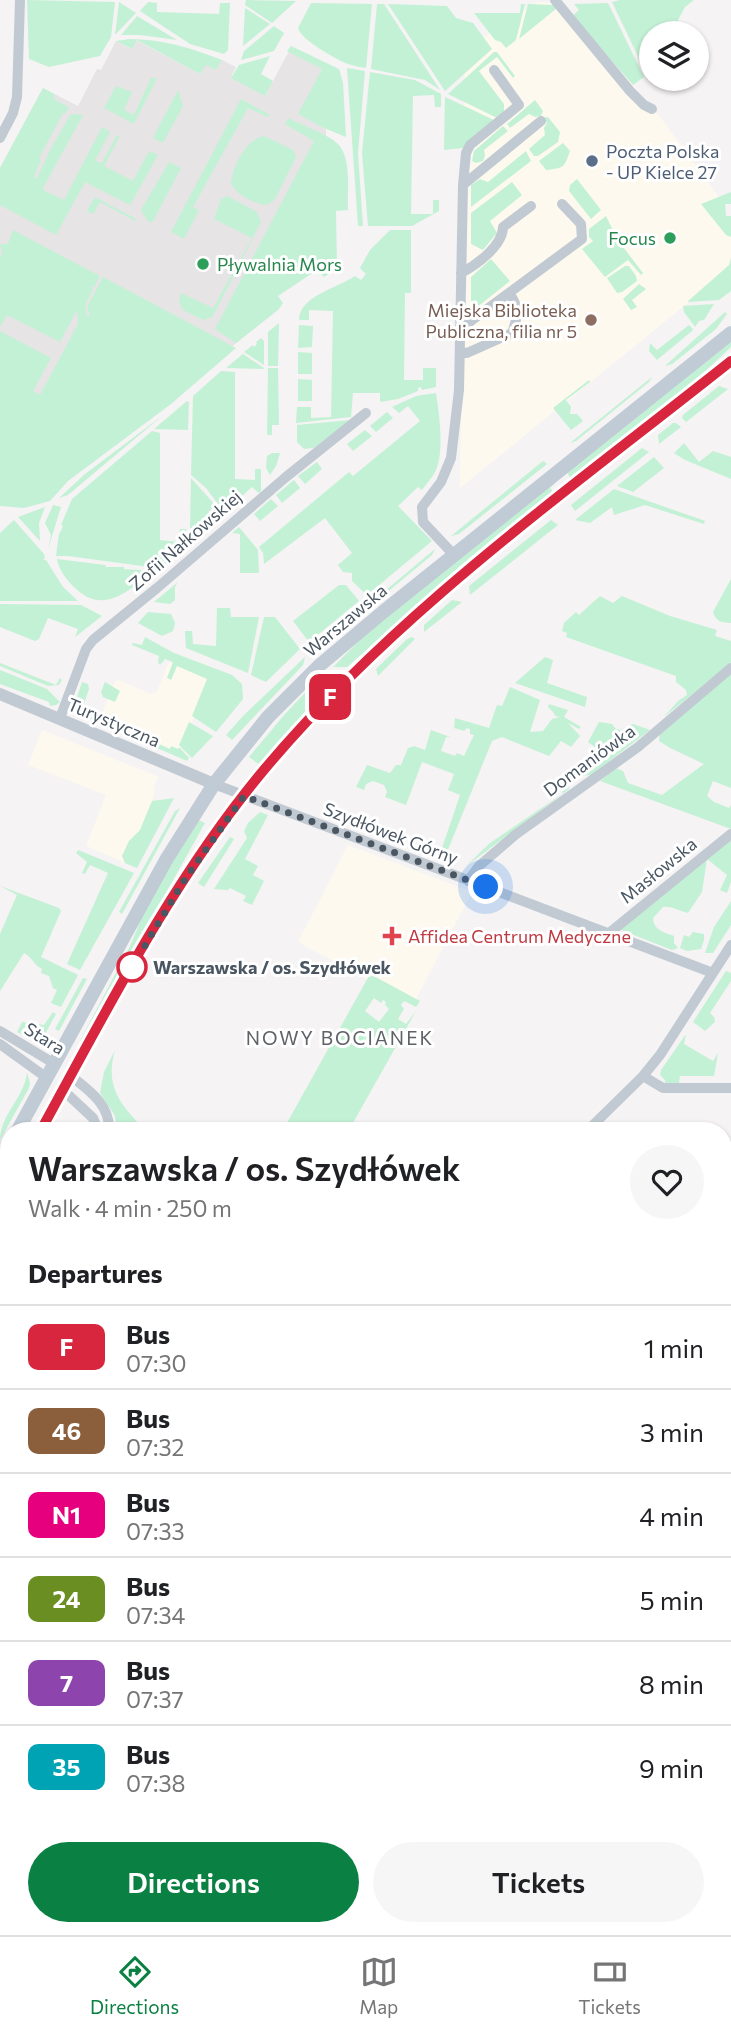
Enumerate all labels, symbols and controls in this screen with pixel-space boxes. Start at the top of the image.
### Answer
map controls [639,21,709,91]
button: layers [639,21,709,91]
place label: Poczta Polska - UP Kielce 27 [606,140,720,183]
marker: Poczta Polska - UP Kielce 27 [584,153,600,169]
place label: Focus [608,227,656,249]
marker: Focus [662,230,678,246]
place label: Pływalnia Mors [217,253,342,275]
marker: Pływalnia Mors [195,256,211,272]
place label: Miejska Biblioteka Publiczna, filia nr 5 [426,299,577,342]
marker: Miejska Biblioteka Publiczna, filia nr 5 [583,312,599,328]
street label: Zofii Nałkowskiej [124,485,246,595]
street label: Warszawska [299,579,391,661]
line badge: F [307,674,353,720]
text: F [323,682,337,711]
street label: Turystyczna [64,693,164,751]
street label: Domaniówka [539,719,639,801]
street label: Szydłówek Górny [321,797,461,869]
street label: Masłowska [615,832,701,908]
your location [468,869,503,904]
place label: Affidea Centrum Medyczne [408,925,631,947]
marker: Affidea Centrum Medyczne [382,926,402,946]
marker: Warszawska / os. Szydłówek [117,952,147,982]
place label: Warszawska / os. Szydłówek [153,956,392,978]
street label: Stara [21,1017,69,1059]
district label: NOWY BOCIANEK [246,1026,434,1049]
button: heart [630,1145,704,1219]
text: Warszawska / os. Szydłówek [28,1147,460,1188]
text: Walk · 4 min · 250 m [28,1194,232,1222]
text: Departures [28,1257,163,1288]
text: Bus [126,1318,170,1349]
text: F [60,1332,73,1361]
text: 1 min [644,1332,704,1363]
text: 07:30 [126,1349,187,1377]
text: Bus [126,1402,170,1433]
text: 46 [52,1416,81,1445]
text: 3 min [640,1416,704,1447]
text: 07:32 [126,1433,184,1461]
text: Bus [126,1486,170,1517]
text: N1 [52,1500,81,1529]
text: 4 min [639,1500,704,1531]
text: 07:33 [126,1517,185,1545]
text: Bus [126,1570,170,1601]
text: 24 [52,1584,81,1613]
text: 5 min [640,1584,704,1615]
text: 07:34 [126,1601,185,1629]
text: Bus [126,1654,170,1685]
text: 7 [60,1668,73,1697]
text: 8 min [639,1668,704,1699]
text: 07:37 [126,1685,184,1713]
text: Bus [126,1738,170,1769]
text: 35 [53,1752,80,1781]
text: 9 min [639,1752,704,1783]
text: 07:38 [126,1769,186,1797]
button: Directions [28,1842,359,1922]
button: Tickets [373,1842,704,1922]
tab: Directions [90,1953,179,2018]
tab: Map [359,1953,398,2018]
tab: Tickets [578,1953,641,2018]

